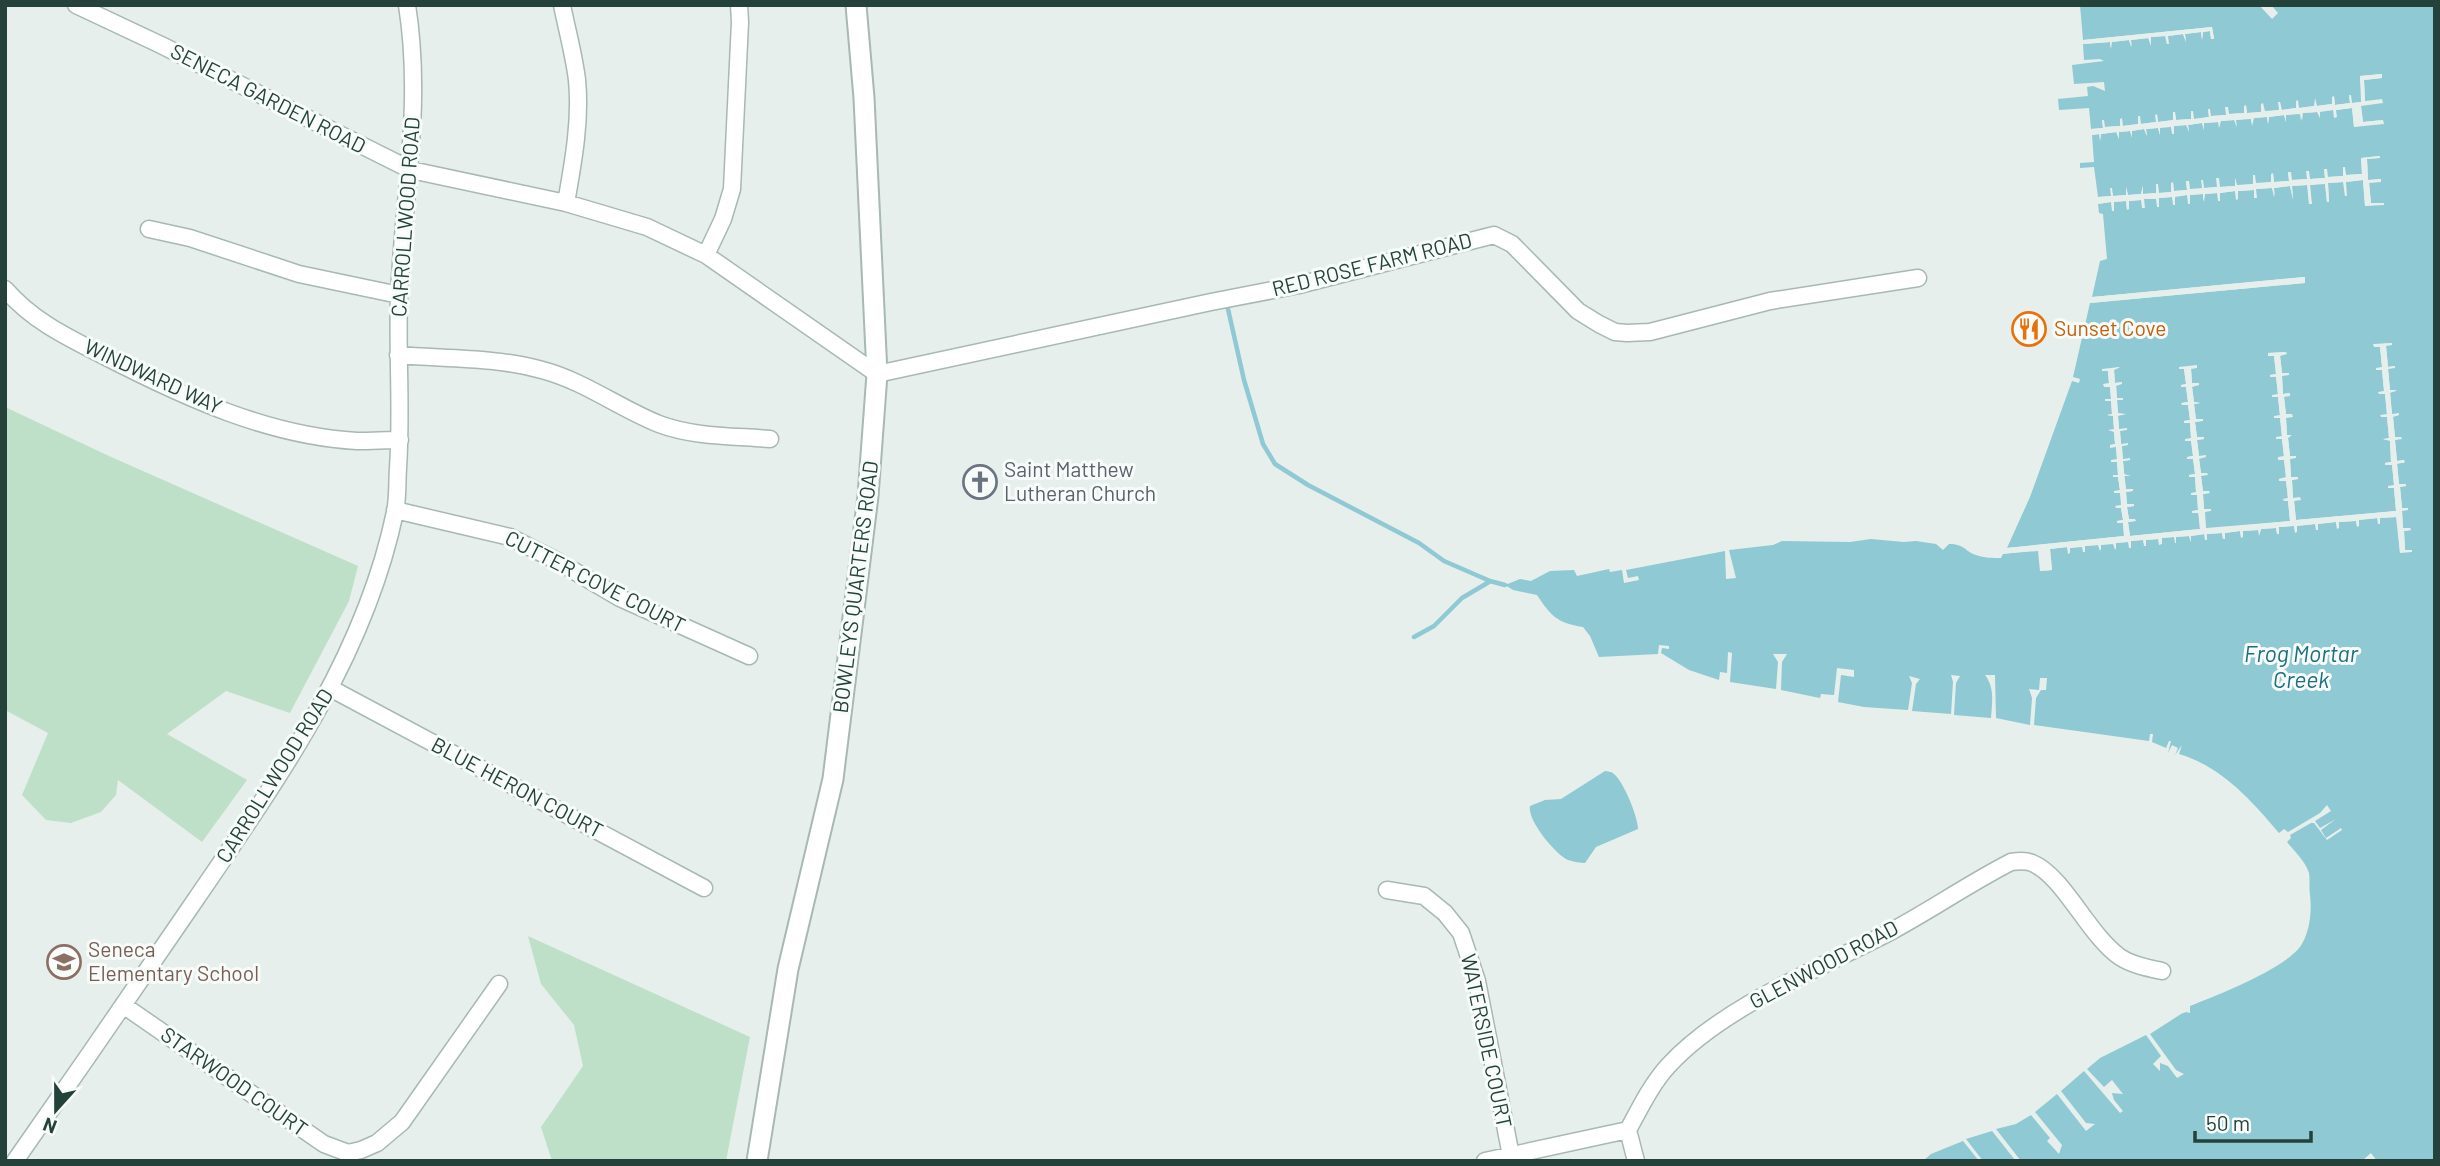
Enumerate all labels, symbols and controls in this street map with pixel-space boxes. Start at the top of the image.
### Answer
street label: SENECA GARDEN ROAD [167,38,370,158]
street label: CARROLLWOOD ROAD [385,116,424,318]
street label: RED ROSE FARM ROAD [1269,227,1474,300]
restaurant icon: Sunset Cove [2010,310,2048,348]
place label: Sunset Cove [2054,315,2166,340]
street label: WINDWARD WAY [81,333,227,419]
place label: Saint Matthew Lutheran Church [1004,456,1156,505]
street label: BOWLEYS QUARTERS ROAD [827,459,882,714]
church icon: Saint Matthew Lutheran Church [961,463,999,501]
street label: CUTTER COVE COURT [501,524,690,637]
water label: Frog Mortar Creek [2244,639,2359,693]
street label: CARROLLWOOD ROAD [210,684,337,867]
street label: BLUE HERON COURT [428,731,608,842]
street label: GLENWOOD ROAD [1745,914,1902,1013]
place label: Seneca Elementary School [88,936,259,985]
school or university icon: Seneca Elementary School [45,943,83,981]
street label: WATERSIDE COURT [1457,951,1518,1130]
street label: STARWOOD COURT [157,1021,313,1141]
north arrow [21,1075,91,1145]
scale bar [2195,1100,2310,1144]
text: 50 m [2206,1110,2250,1135]
text: N [40,1113,60,1139]

